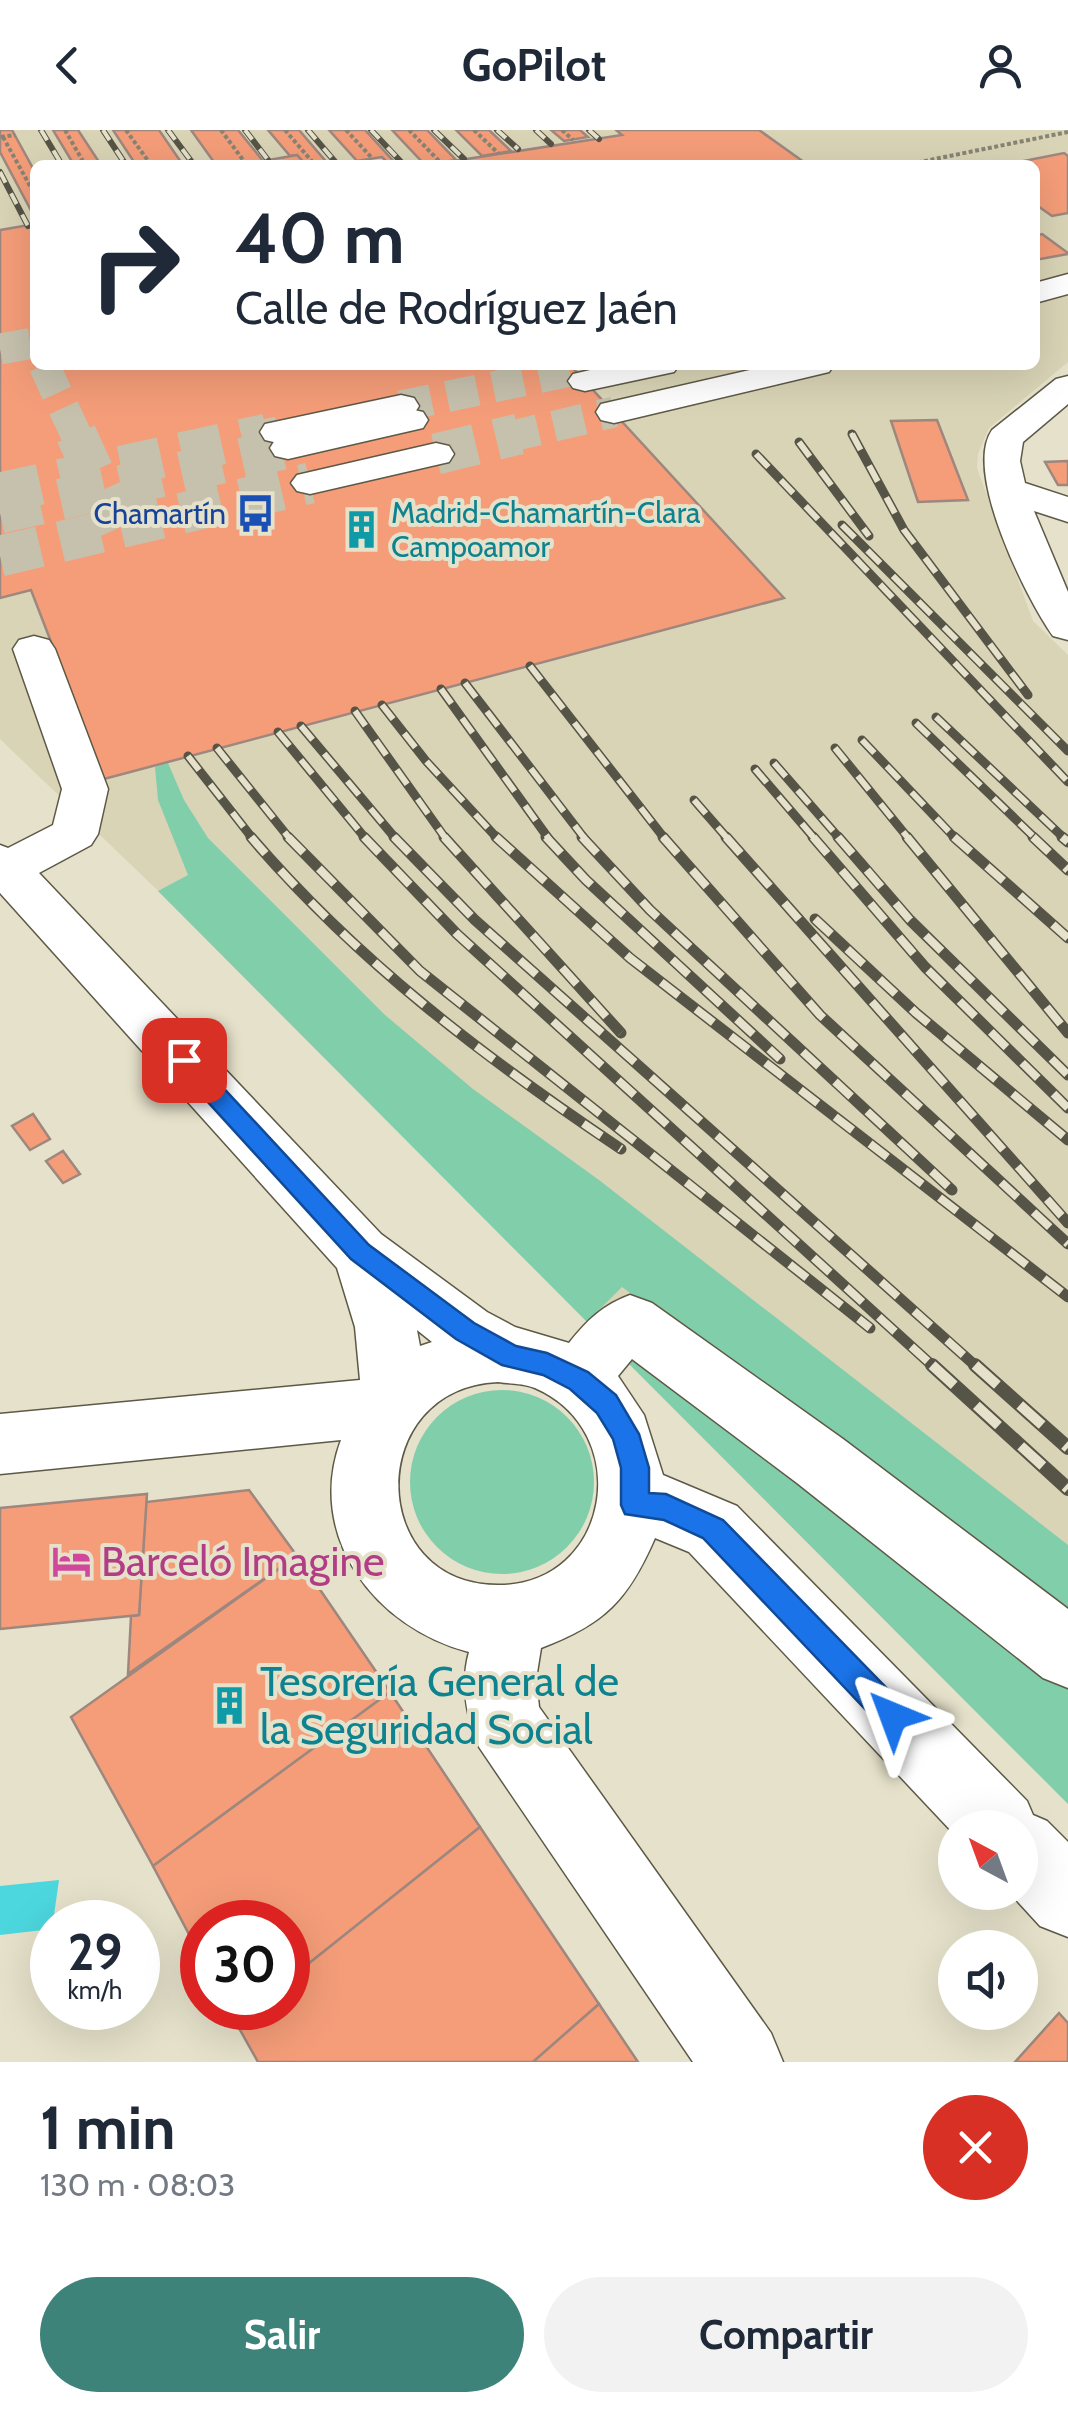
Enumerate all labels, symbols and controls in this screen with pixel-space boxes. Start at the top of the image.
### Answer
icon: back [40,38,95,93]
text: GoPilot [462,38,606,92]
icon: person [973,38,1028,93]
text: 40 m [235,195,404,281]
icon: right [70,200,200,330]
text: Calle de Rodríguez Jaén [235,281,678,335]
bus stop icon: Chamartín [235,493,277,535]
place label: Madrid-Chamartín-Clara Campoamor [391,494,701,565]
place label: Chamartín [93,495,226,532]
building icon: Madrid-Chamartín-Clara Campoamor [340,509,382,551]
pin [142,1018,227,1103]
icon: arrive [157,1033,212,1088]
place label: Barceló Imagine [101,1535,384,1587]
hotel icon: Barceló Imagine [50,1540,92,1582]
place label: Tesorería General de la Seguridad Social [260,1655,619,1755]
position arrow [841,1664,945,1768]
building icon: Tesorería General de la Seguridad Social [209,1684,251,1726]
north arrow [938,1810,1038,1910]
map controls [938,1810,1038,2030]
speed limit sign: 30 [180,1900,310,2030]
text: 29 [68,1922,122,1983]
button: sound [938,1930,1038,2030]
text: km/h [68,1975,122,2005]
text: 1 min [40,2091,175,2164]
button: close [923,2095,1028,2200]
text: 130 m · 08:03 [40,2165,235,2204]
button: Salir [40,2277,524,2392]
button: Compartir [544,2277,1028,2392]

